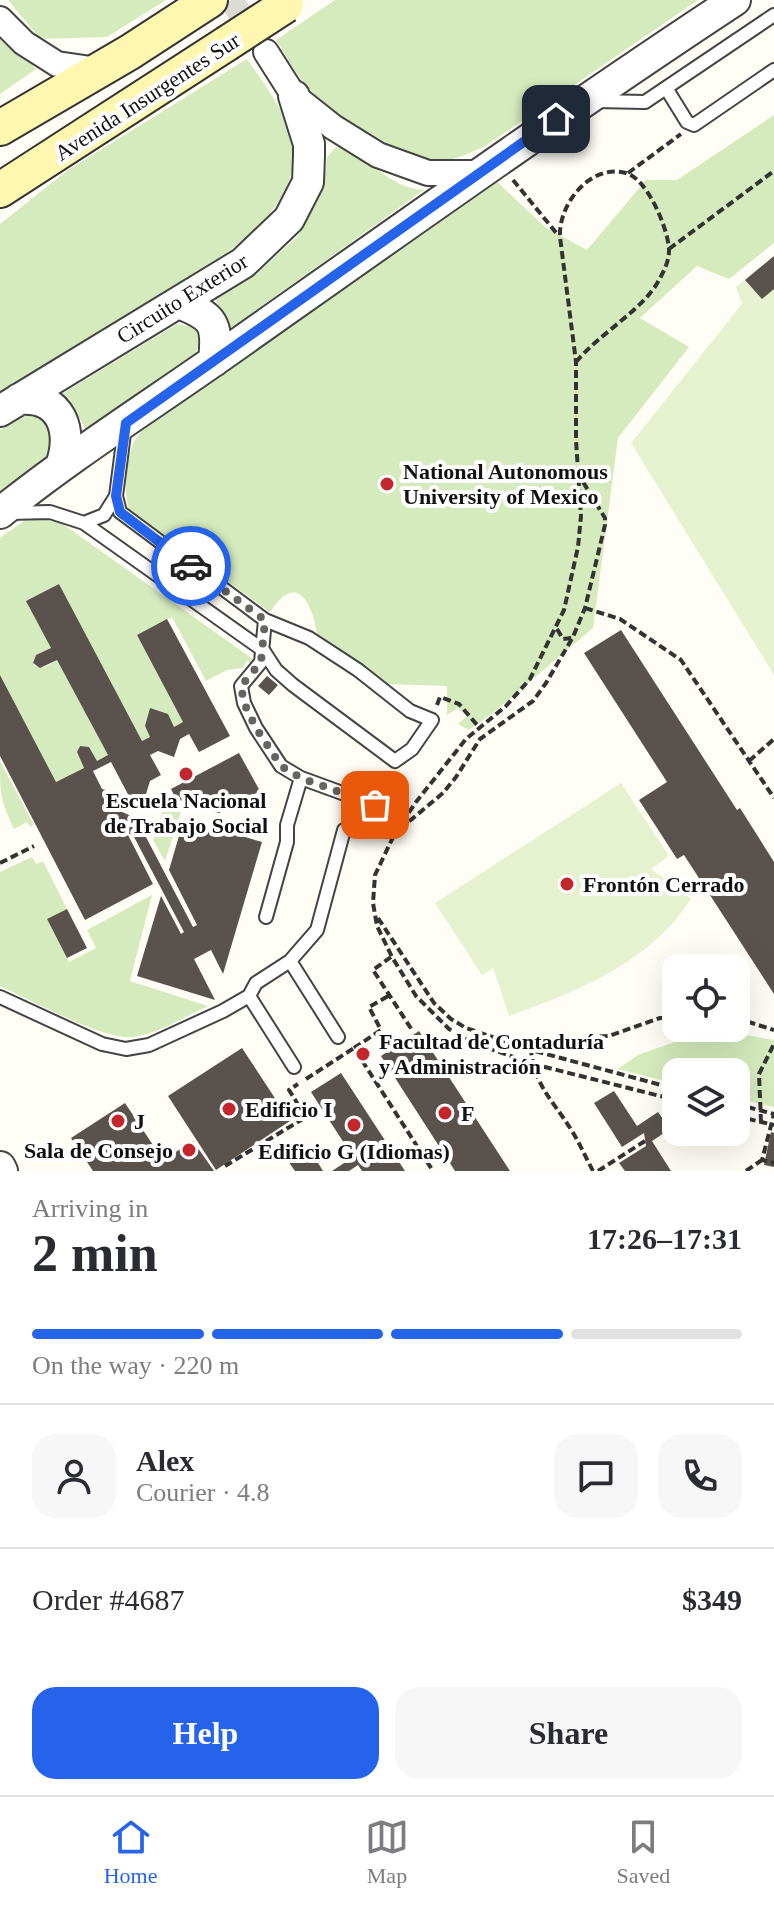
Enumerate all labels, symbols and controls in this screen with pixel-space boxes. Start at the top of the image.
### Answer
street label: Avenida Insurgentes Sur [50,27,245,166]
pin [522,85,590,153]
icon: home [534,97,578,141]
street label: Circuito Exterior [112,248,253,349]
place label: National Autonomous University of Mexico [403,459,608,509]
marker: National Autonomous University of Mexico [378,475,396,493]
courier [151,526,231,606]
icon: car [169,544,213,588]
marker: Escuela Nacional de Trabajo Social [177,765,195,783]
pin [341,771,409,839]
icon: bag [353,783,397,827]
place label: Escuela Nacional de Trabajo Social [104,788,268,838]
place label: Frontón Cerrado [583,872,745,897]
marker: Frontón Cerrado [558,875,576,893]
map controls [662,954,750,1146]
button: locate [662,954,750,1042]
place label: Facultad de Contaduría y Administración [379,1029,604,1079]
marker: Facultad de Contaduría y Administración [354,1045,372,1063]
button: layers [662,1058,750,1146]
place label: Edificio I [245,1097,332,1122]
marker: Edificio I [220,1100,238,1118]
place label: F [461,1101,474,1126]
marker: F [436,1104,454,1122]
place label: J [134,1109,145,1134]
marker: J [109,1112,127,1130]
marker: Edificio G (Idiomas) [345,1116,363,1134]
place label: Sala de Consejo [24,1138,173,1163]
place label: Edificio G (Idiomas) [258,1139,450,1164]
marker: Sala de Consejo [180,1141,198,1159]
text: Arriving in [32,1194,148,1223]
text: 17:26–17:31 [587,1222,742,1255]
text: 2 min [32,1225,158,1282]
text: On the way · 220 m [32,1351,239,1380]
button: person [32,1434,116,1518]
button: chat [554,1434,638,1518]
button: phone [658,1434,742,1518]
text: Alex [136,1444,194,1477]
text: Courier · 4.8 [136,1478,270,1507]
text: Order #4687 [32,1583,184,1616]
text: $349 [682,1583,742,1616]
button: Help [32,1687,379,1779]
button: Share [395,1687,742,1779]
tab: Home [104,1815,158,1889]
tab: Map [365,1815,409,1889]
tab: Saved [616,1815,670,1889]

